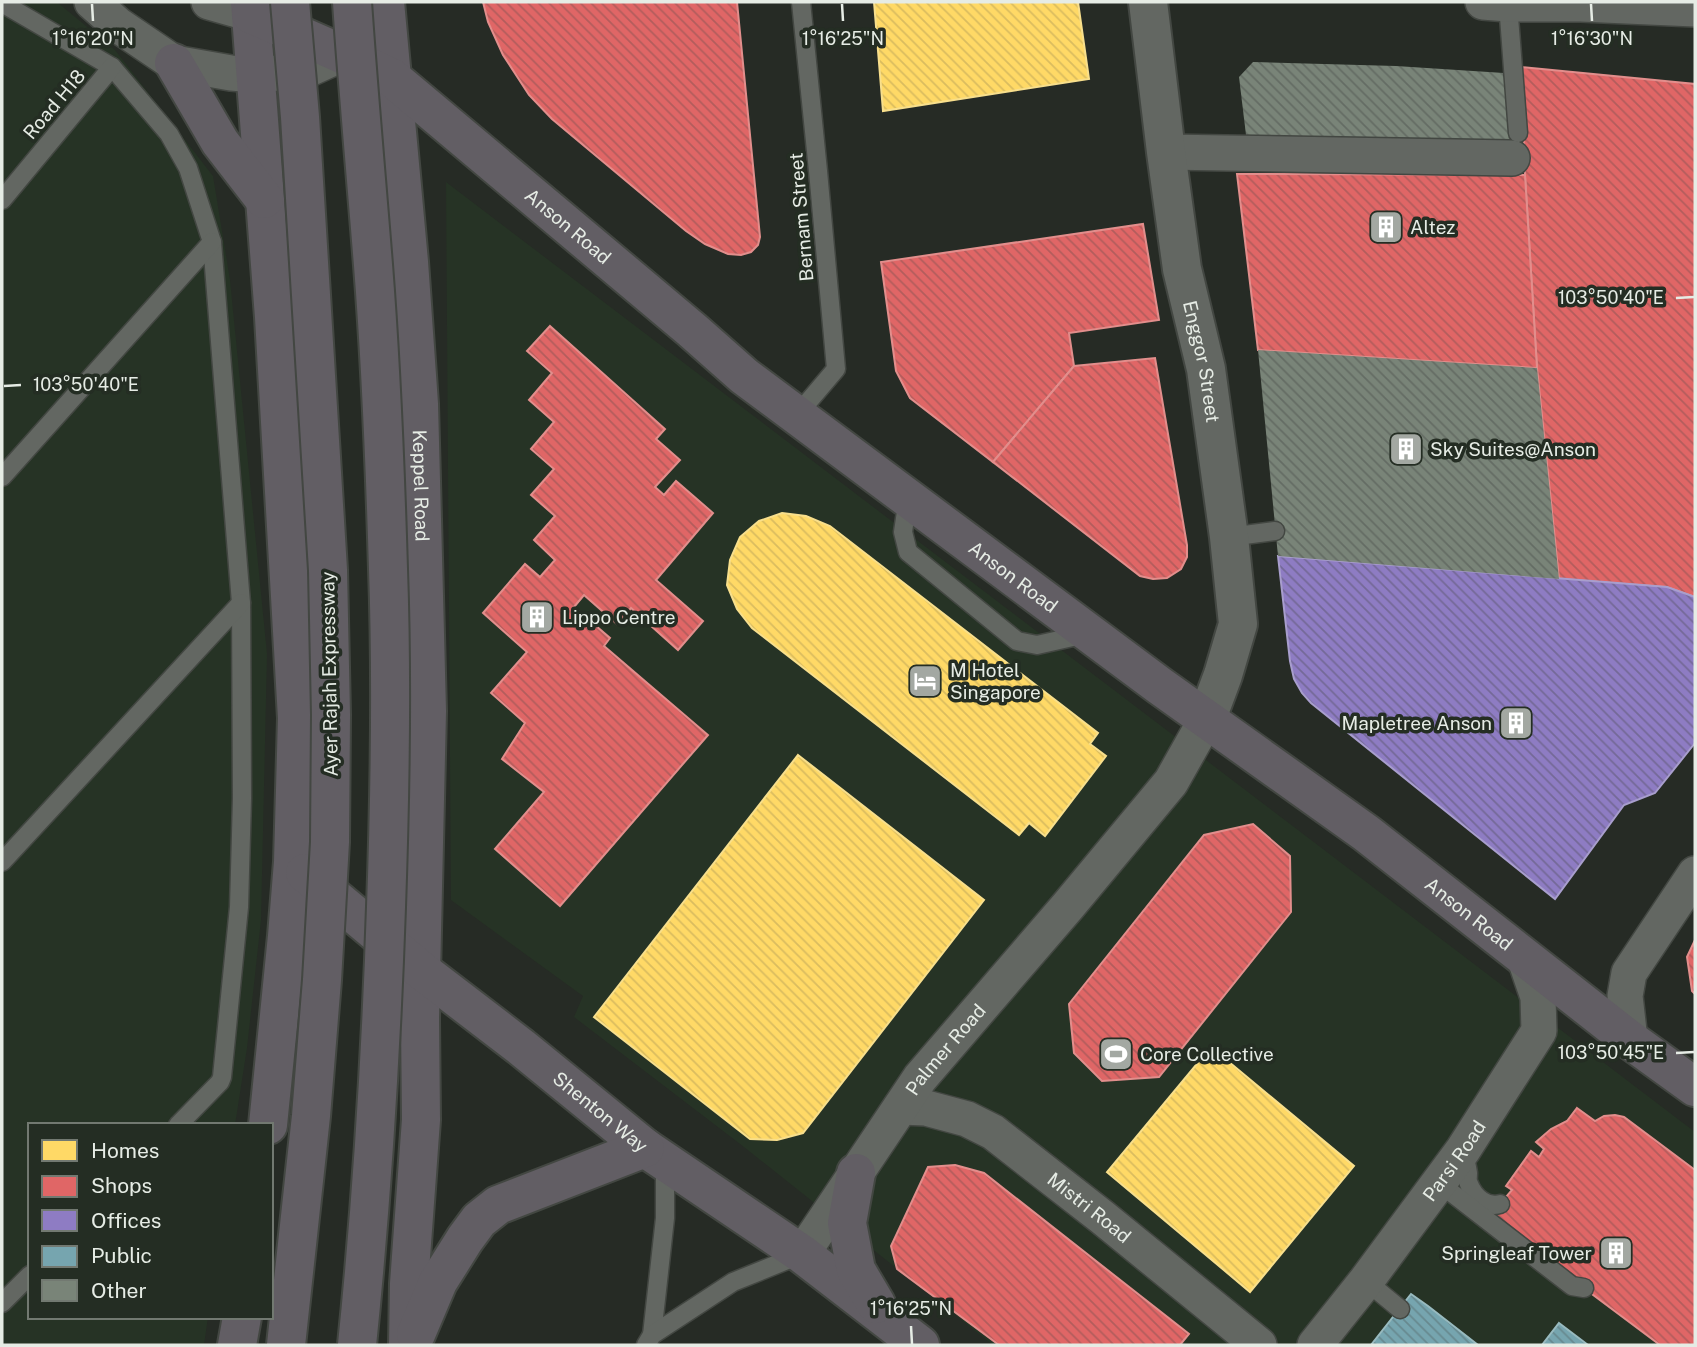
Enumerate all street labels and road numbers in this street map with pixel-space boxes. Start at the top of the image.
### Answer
street label: Road H18 [19,65,89,143]
street label: Bernam Street [784,152,818,282]
street label: Anson Road [521,184,616,268]
street label: Enggor Street [1179,298,1224,424]
street label: Keppel Road [409,429,434,542]
street label: Anson Road [965,536,1062,617]
street label: Ayer Rajah Expressway [316,571,342,777]
street label: Anson Road [1421,873,1517,955]
street label: Palmer Road [901,999,990,1099]
street label: Shenton Way [549,1067,652,1157]
street label: Parsi Road [1418,1116,1490,1205]
street label: Mistri Road [1043,1168,1136,1247]

